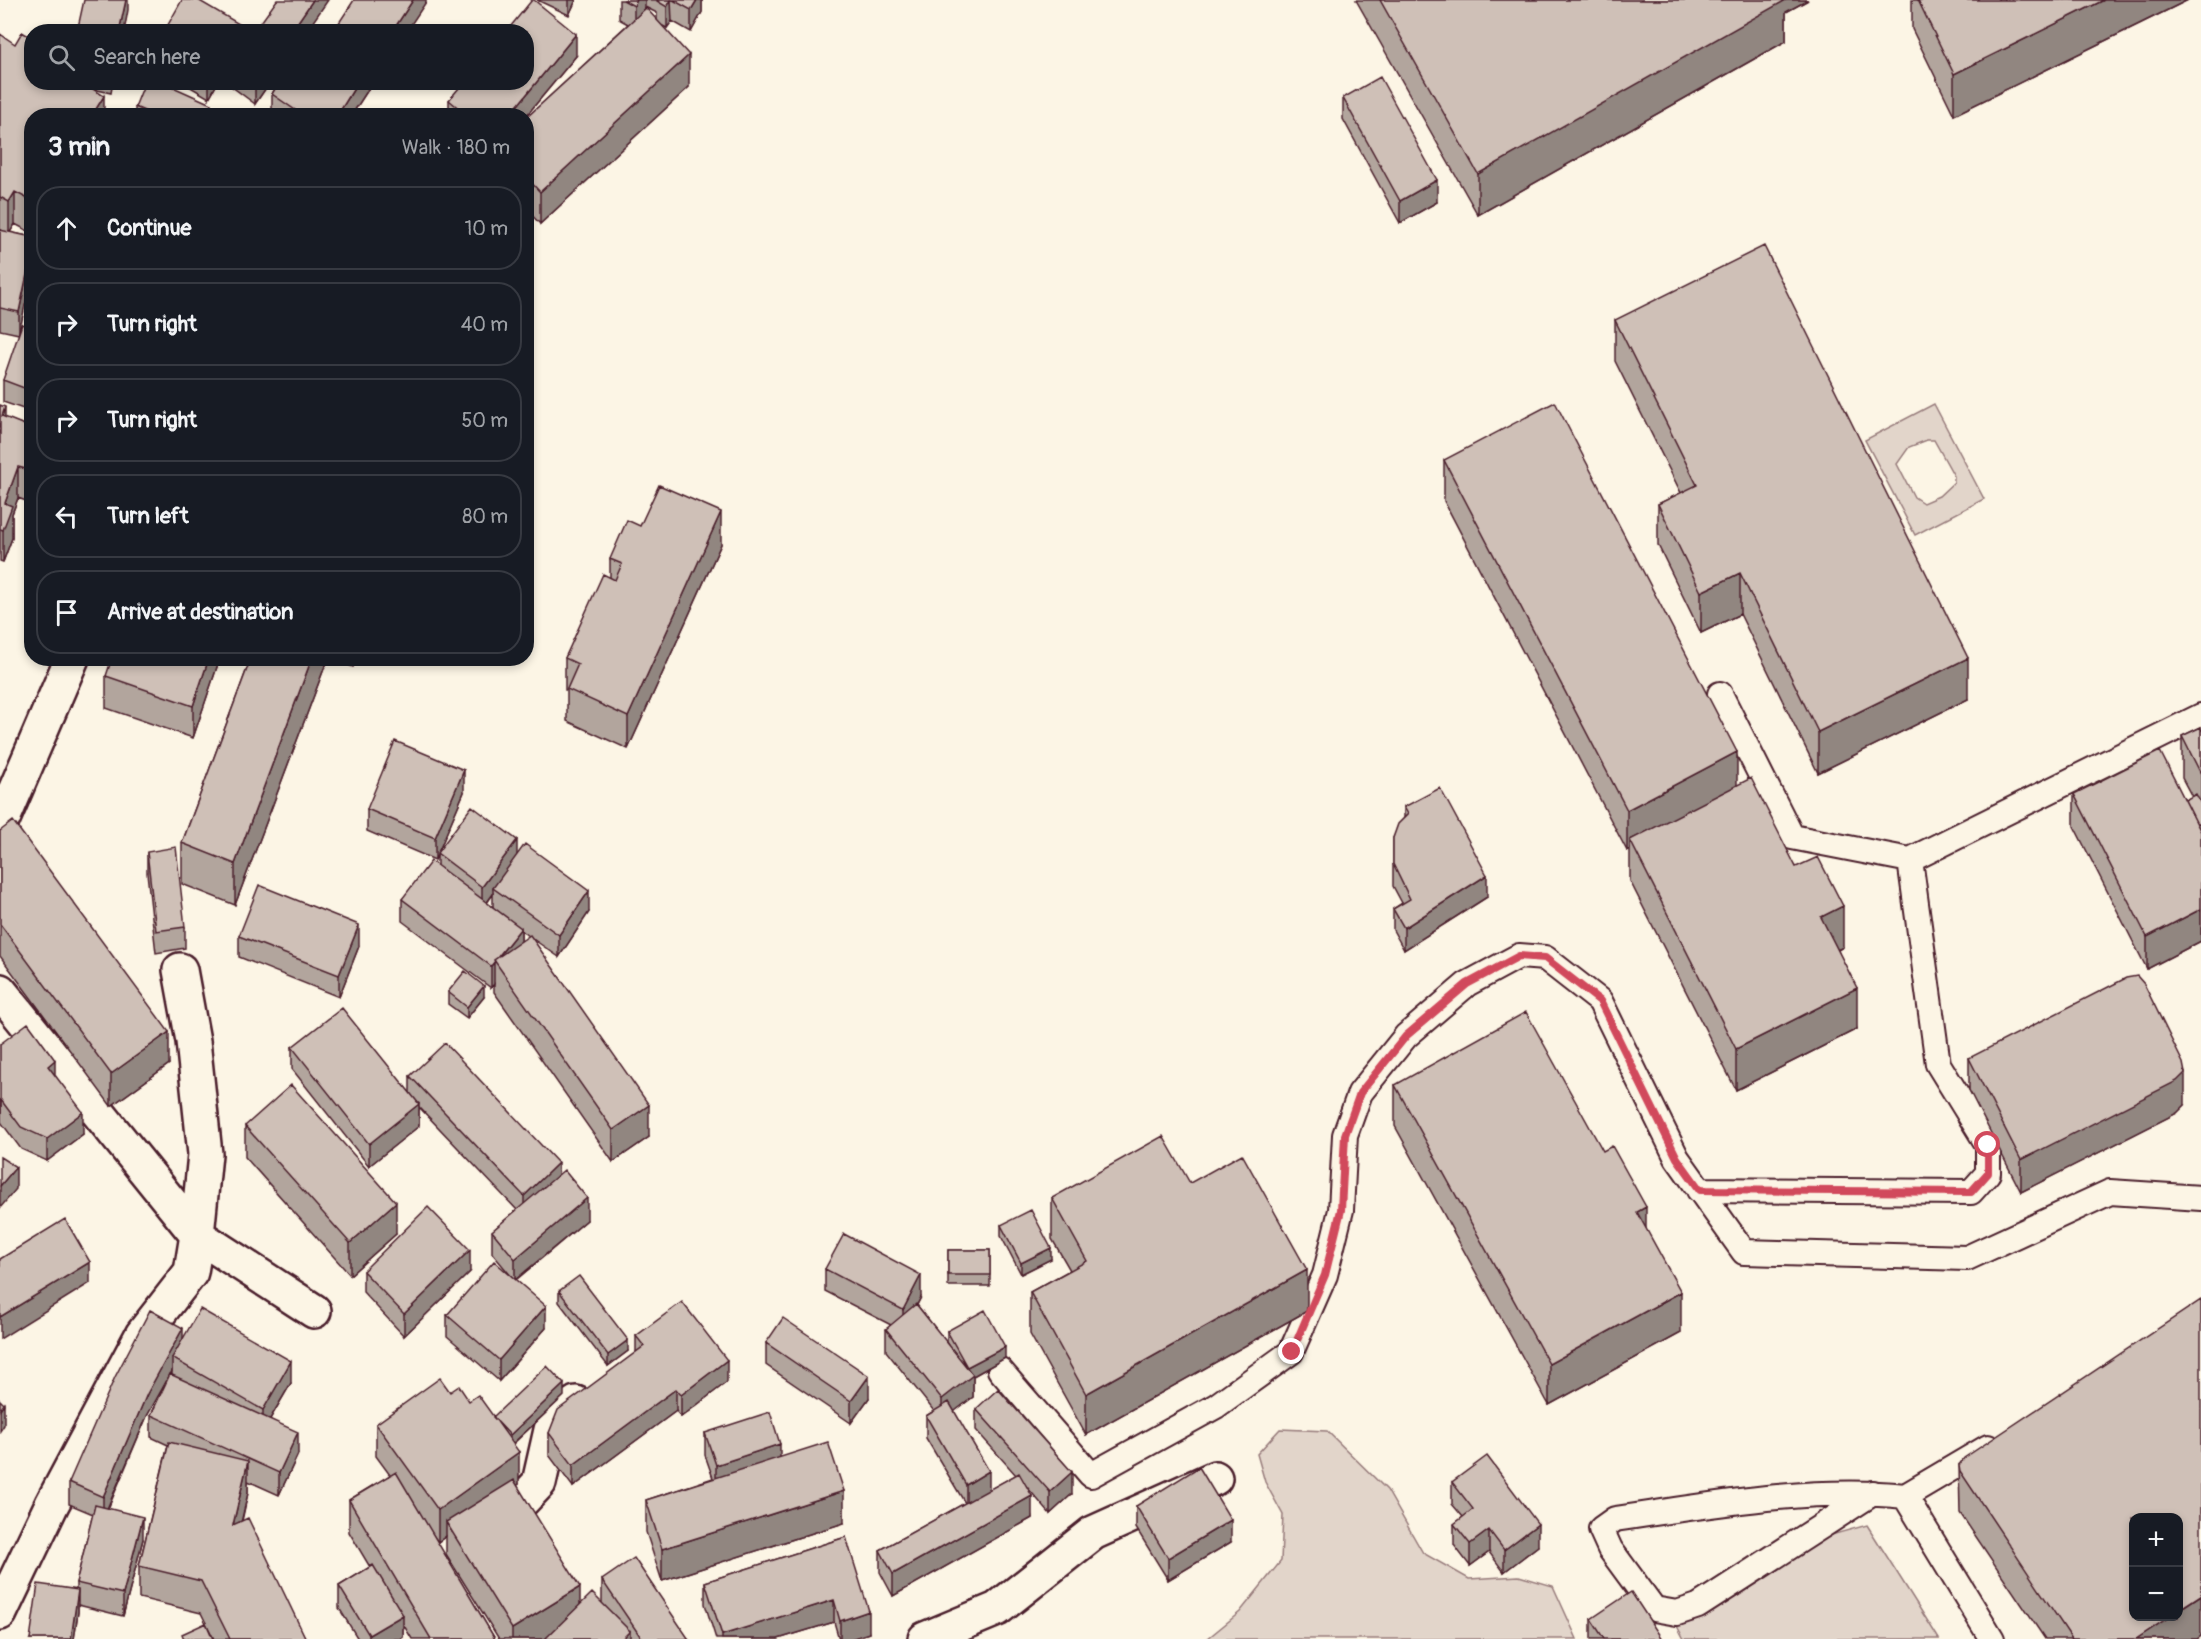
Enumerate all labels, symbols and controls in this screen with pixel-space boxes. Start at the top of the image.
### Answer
search box [24,24,534,90]
icon: search [45,41,78,74]
text: Search here [93,43,200,71]
text: 3 min [48,131,110,163]
text: Walk · 180 m [402,135,510,160]
icon: ahead [50,212,83,245]
text: Continue [107,214,191,242]
text: 10 m [464,216,508,241]
icon: right [50,308,83,341]
text: Turn right [107,310,197,338]
text: 40 m [461,312,508,337]
icon: right [50,404,83,437]
text: Turn right [107,406,197,434]
text: 50 m [461,408,508,433]
icon: left [50,500,83,533]
text: Turn left [107,502,189,530]
text: 80 m [462,504,508,529]
icon: arrive [50,596,83,629]
text: Arrive at destination [107,598,293,626]
route start [1974,1131,2000,1157]
route end [1278,1338,1304,1364]
map controls [2129,1513,2183,1621]
button: + [2129,1513,2183,1567]
button: − [2129,1567,2183,1621]

